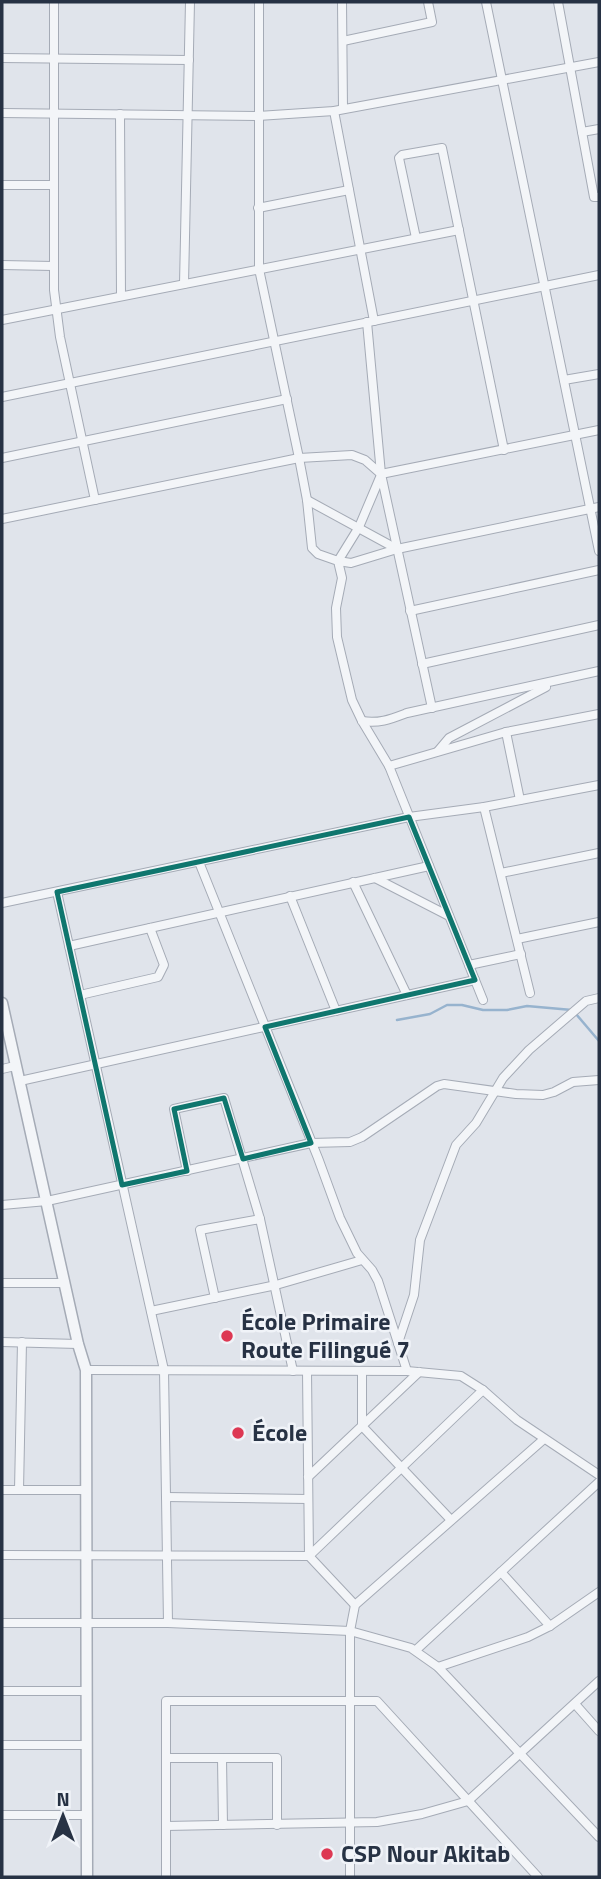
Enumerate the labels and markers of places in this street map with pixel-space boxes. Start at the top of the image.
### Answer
place label: École Primaire Route Filingué 7 [241,1303,410,1367]
marker: École Primaire Route Filingué 7 [219,1328,235,1344]
place label: École [252,1414,307,1450]
marker: École [230,1425,246,1441]
place label: CSP Nour Akitab [341,1835,510,1871]
marker: CSP Nour Akitab [319,1846,335,1862]

